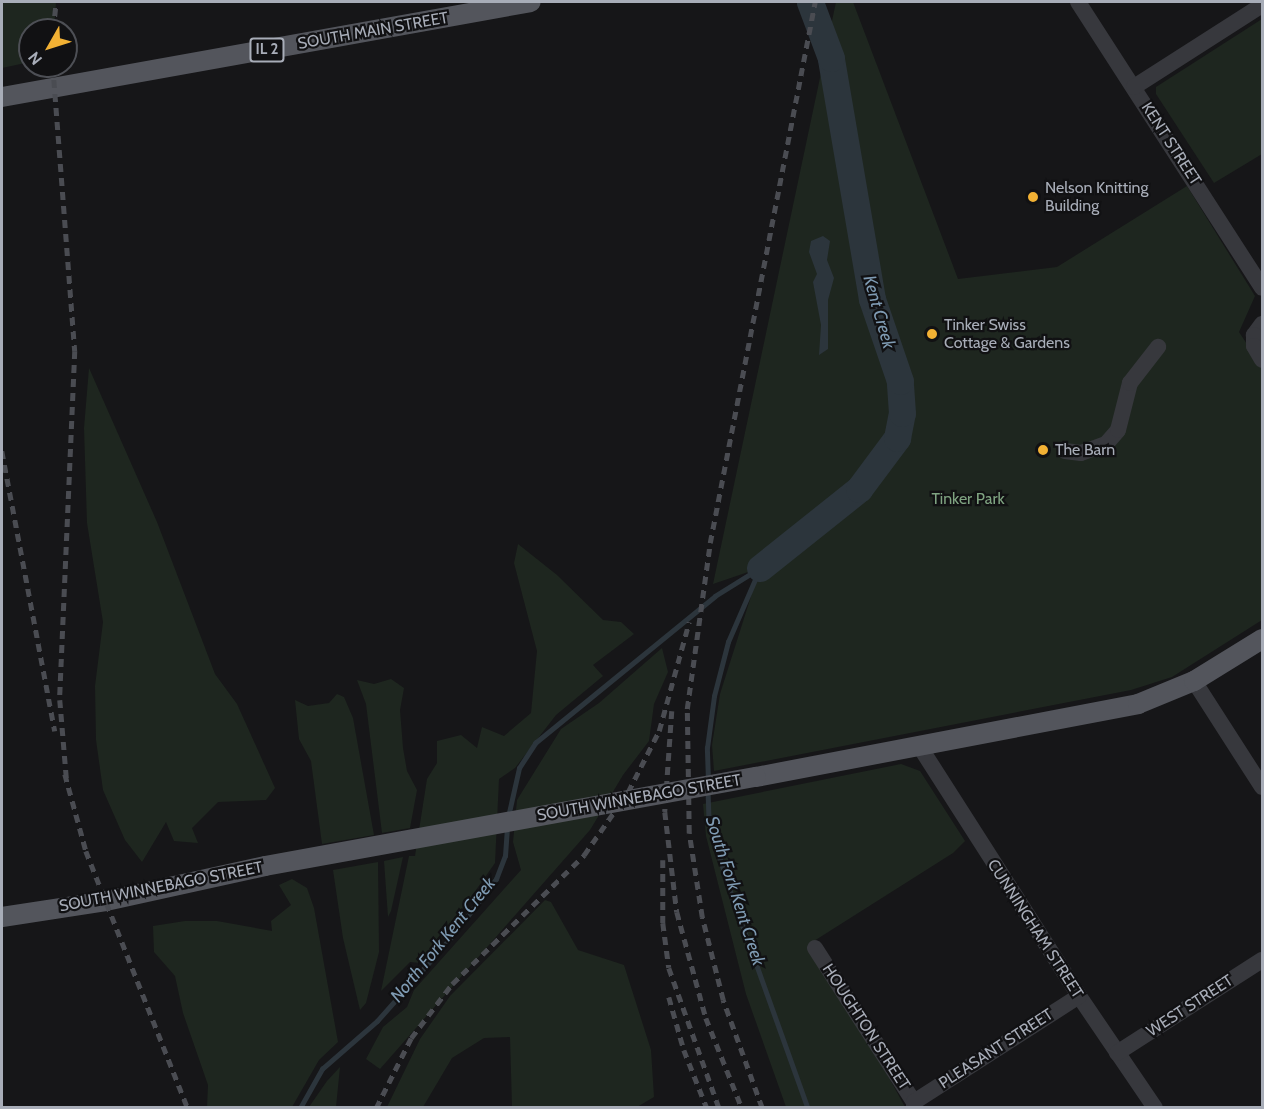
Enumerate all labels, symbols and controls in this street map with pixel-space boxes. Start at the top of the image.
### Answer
street label: SOUTH MAIN STREET [296,8,450,54]
north arrow [18,18,78,78]
road number: IL 2 [249,38,285,62]
text: N [24,48,46,69]
street label: KENT STREET [1137,99,1205,189]
place label: Nelson Knitting Building [1045,178,1148,216]
marker: Nelson Knitting Building [1026,190,1040,204]
water label: Kent Creek [858,273,900,351]
place label: Tinker Swiss Cottage & Gardens [944,315,1070,353]
marker: Tinker Swiss Cottage & Gardens [925,327,939,341]
place label: The Barn [1055,440,1115,460]
marker: The Barn [1036,443,1050,457]
park label: Tinker Park [931,489,1005,509]
street label: SOUTH WINNEBAGO STREET [535,771,743,825]
water label: South Fork Kent Creek [701,813,769,969]
street label: CUNNINGHAM STREET [983,856,1087,1002]
street label: SOUTH WINNEBAGO STREET [58,858,264,916]
water label: North Fork Kent Creek [386,873,500,1007]
street label: HOUGHTON STREET [818,960,914,1094]
street label: WEST STREET [1143,971,1237,1041]
street label: PLEASANT STREET [935,1005,1057,1093]

